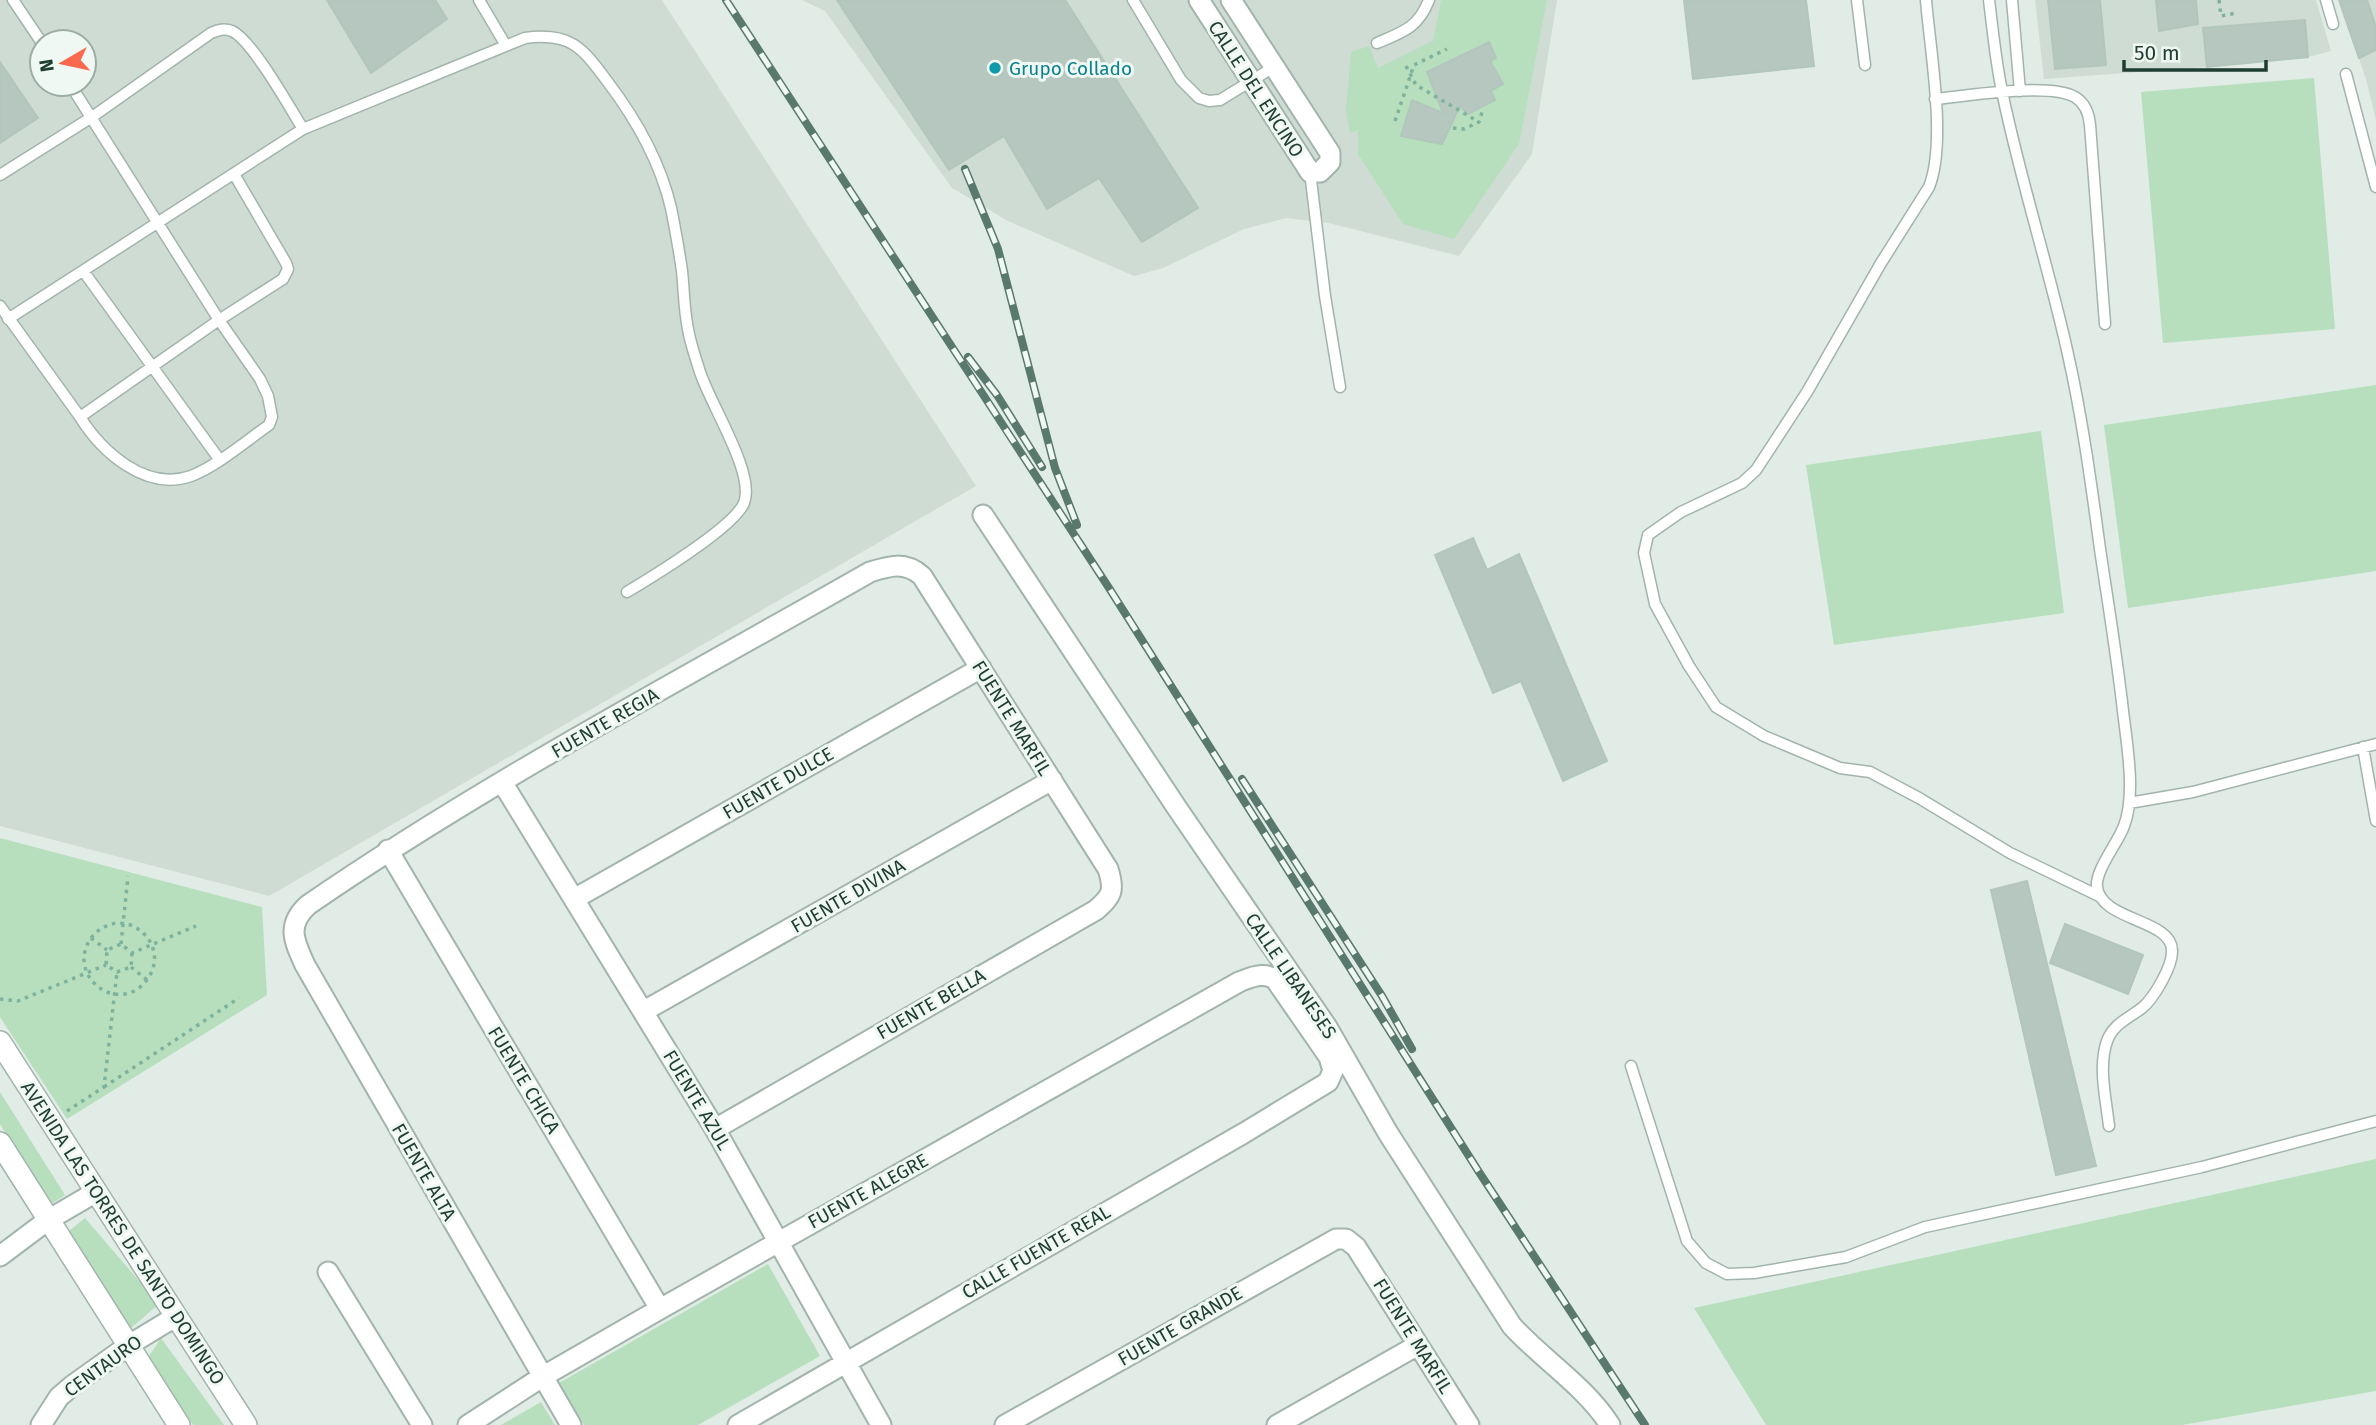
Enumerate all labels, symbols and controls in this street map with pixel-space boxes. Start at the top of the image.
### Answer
street label: CALLE DEL ENCINO [1203,16,1309,162]
north arrow [28,28,98,98]
scale bar [2124,28,2266,72]
text: 50 m [2134,40,2180,66]
place label: Grupo Collado [1009,57,1132,80]
text: N [34,58,59,74]
marker: Grupo Collado [987,60,1003,76]
street label: FUENTE MARFIL [967,656,1057,780]
street label: FUENTE REGIA [547,683,663,763]
street label: FUENTE DULCE [718,742,838,824]
street label: FUENTE DIVINA [787,854,909,938]
street label: CALLE LIBANESES [1240,909,1342,1043]
street label: FUENTE BELLA [873,964,989,1044]
street label: FUENTE CHICA [483,1022,565,1138]
street label: FUENTE AZUL [658,1046,736,1155]
street label: AVENIDA LAS TORRES DE SANTO DOMINGO [16,1077,230,1389]
street label: FUENTE ALTA [387,1119,461,1225]
street label: FUENTE ALEGRE [804,1148,932,1234]
street label: CALLE FUENTE REAL [958,1200,1115,1304]
street label: FUENTE MARFIL [1368,1274,1458,1398]
street label: FUENTE GRANDE [1114,1281,1246,1371]
street label: CENTAURO [60,1330,146,1402]

